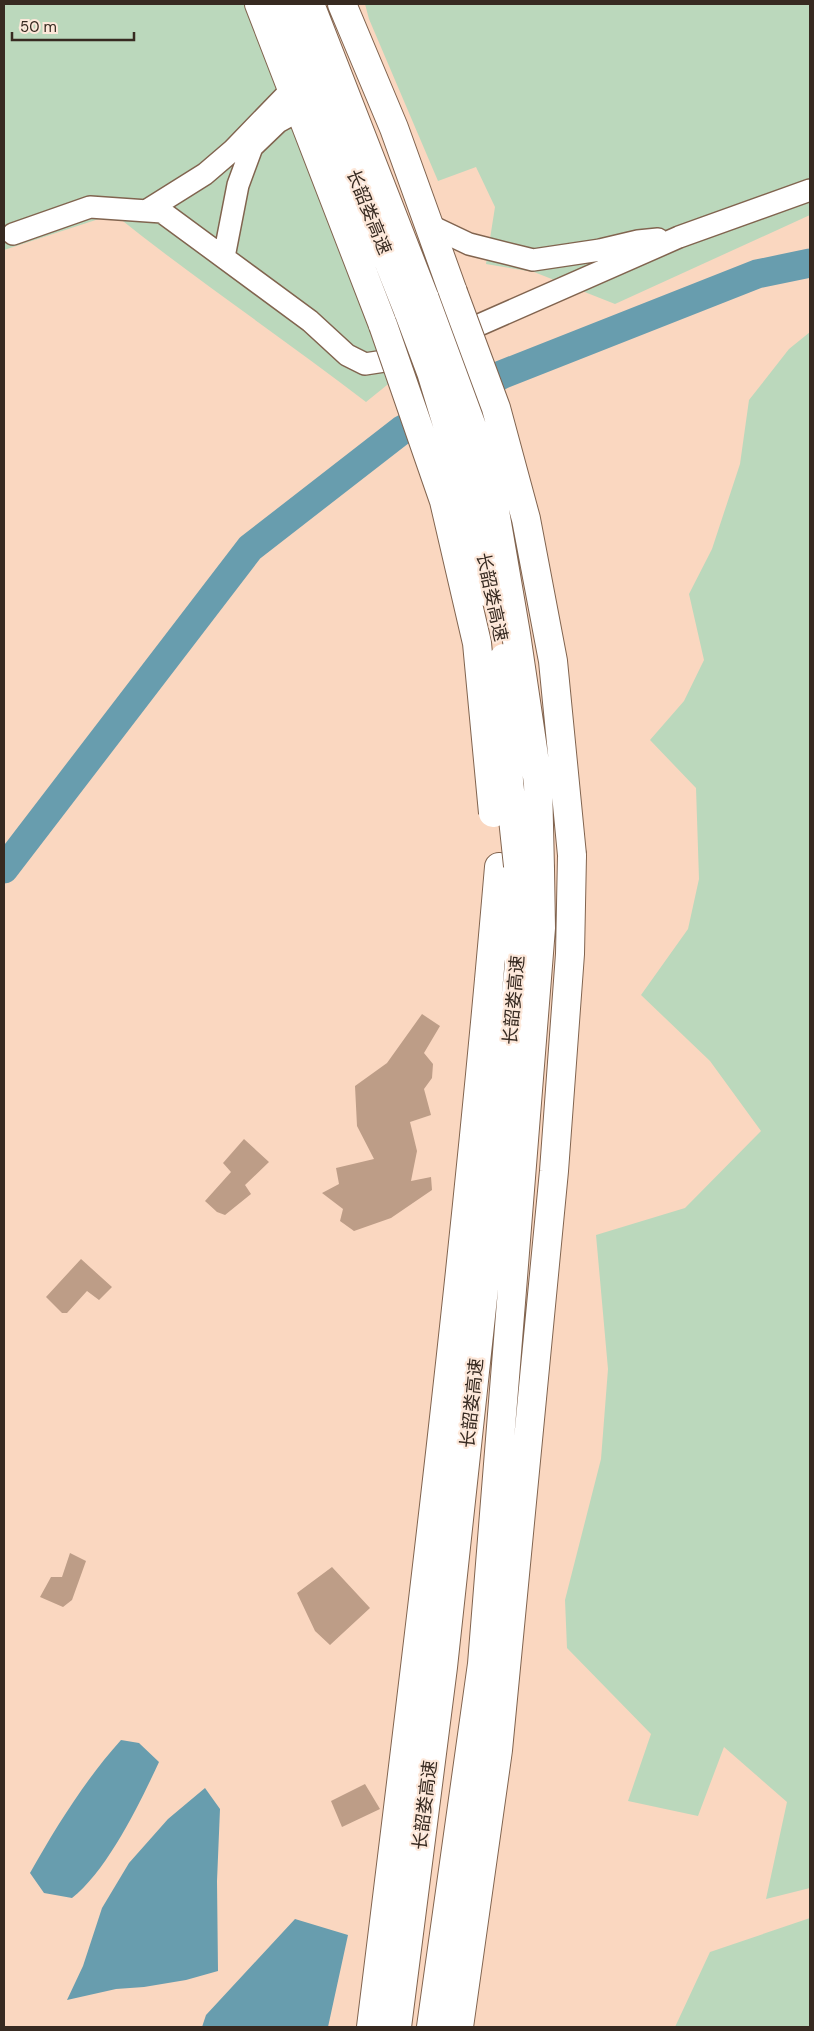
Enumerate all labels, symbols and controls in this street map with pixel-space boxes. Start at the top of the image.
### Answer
scale bar [12,10,135,42]
text: 50 m [20,17,57,37]
street label: 长韶娄高速 [341,166,397,258]
street label: 长韶娄高速 [471,550,513,644]
street label: 长韶娄高速 [498,954,530,1046]
street label: 长韶娄高速 [455,1357,489,1449]
street label: 长韶娄高速 [408,1759,442,1851]

